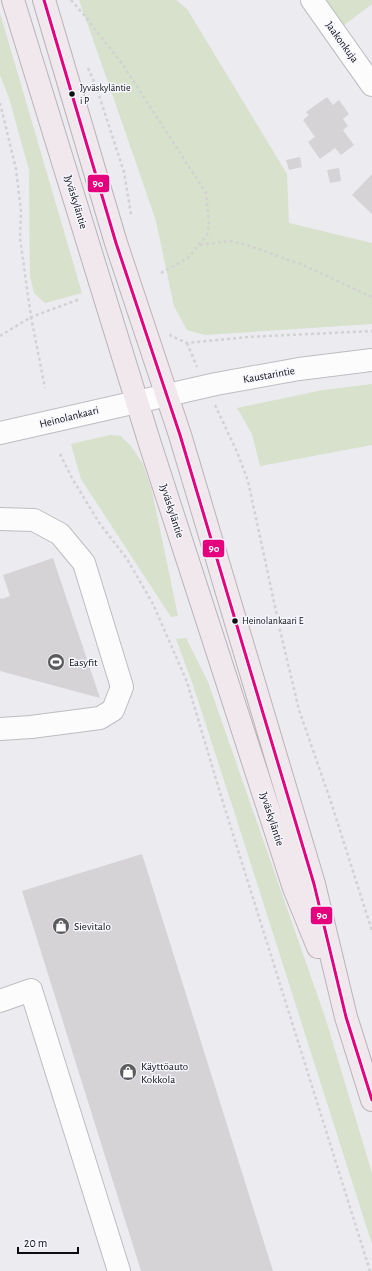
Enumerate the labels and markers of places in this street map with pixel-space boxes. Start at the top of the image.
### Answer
place label: Jyväskyläntie i P [80,83,131,106]
marker: Jyväskyläntie i P [67,89,77,99]
marker: Heinolankaari E [230,616,240,626]
place label: Heinolankaari E [242,616,304,626]
sports icon: Easyfit [46,652,66,672]
place label: Easyfit [69,657,98,668]
shop icon: Sievitalo [51,916,71,936]
place label: Sievitalo [74,921,111,932]
place label: Käyttöauto Kokkola [141,1061,188,1085]
shop icon: Käyttöauto Kokkola [118,1062,138,1082]

